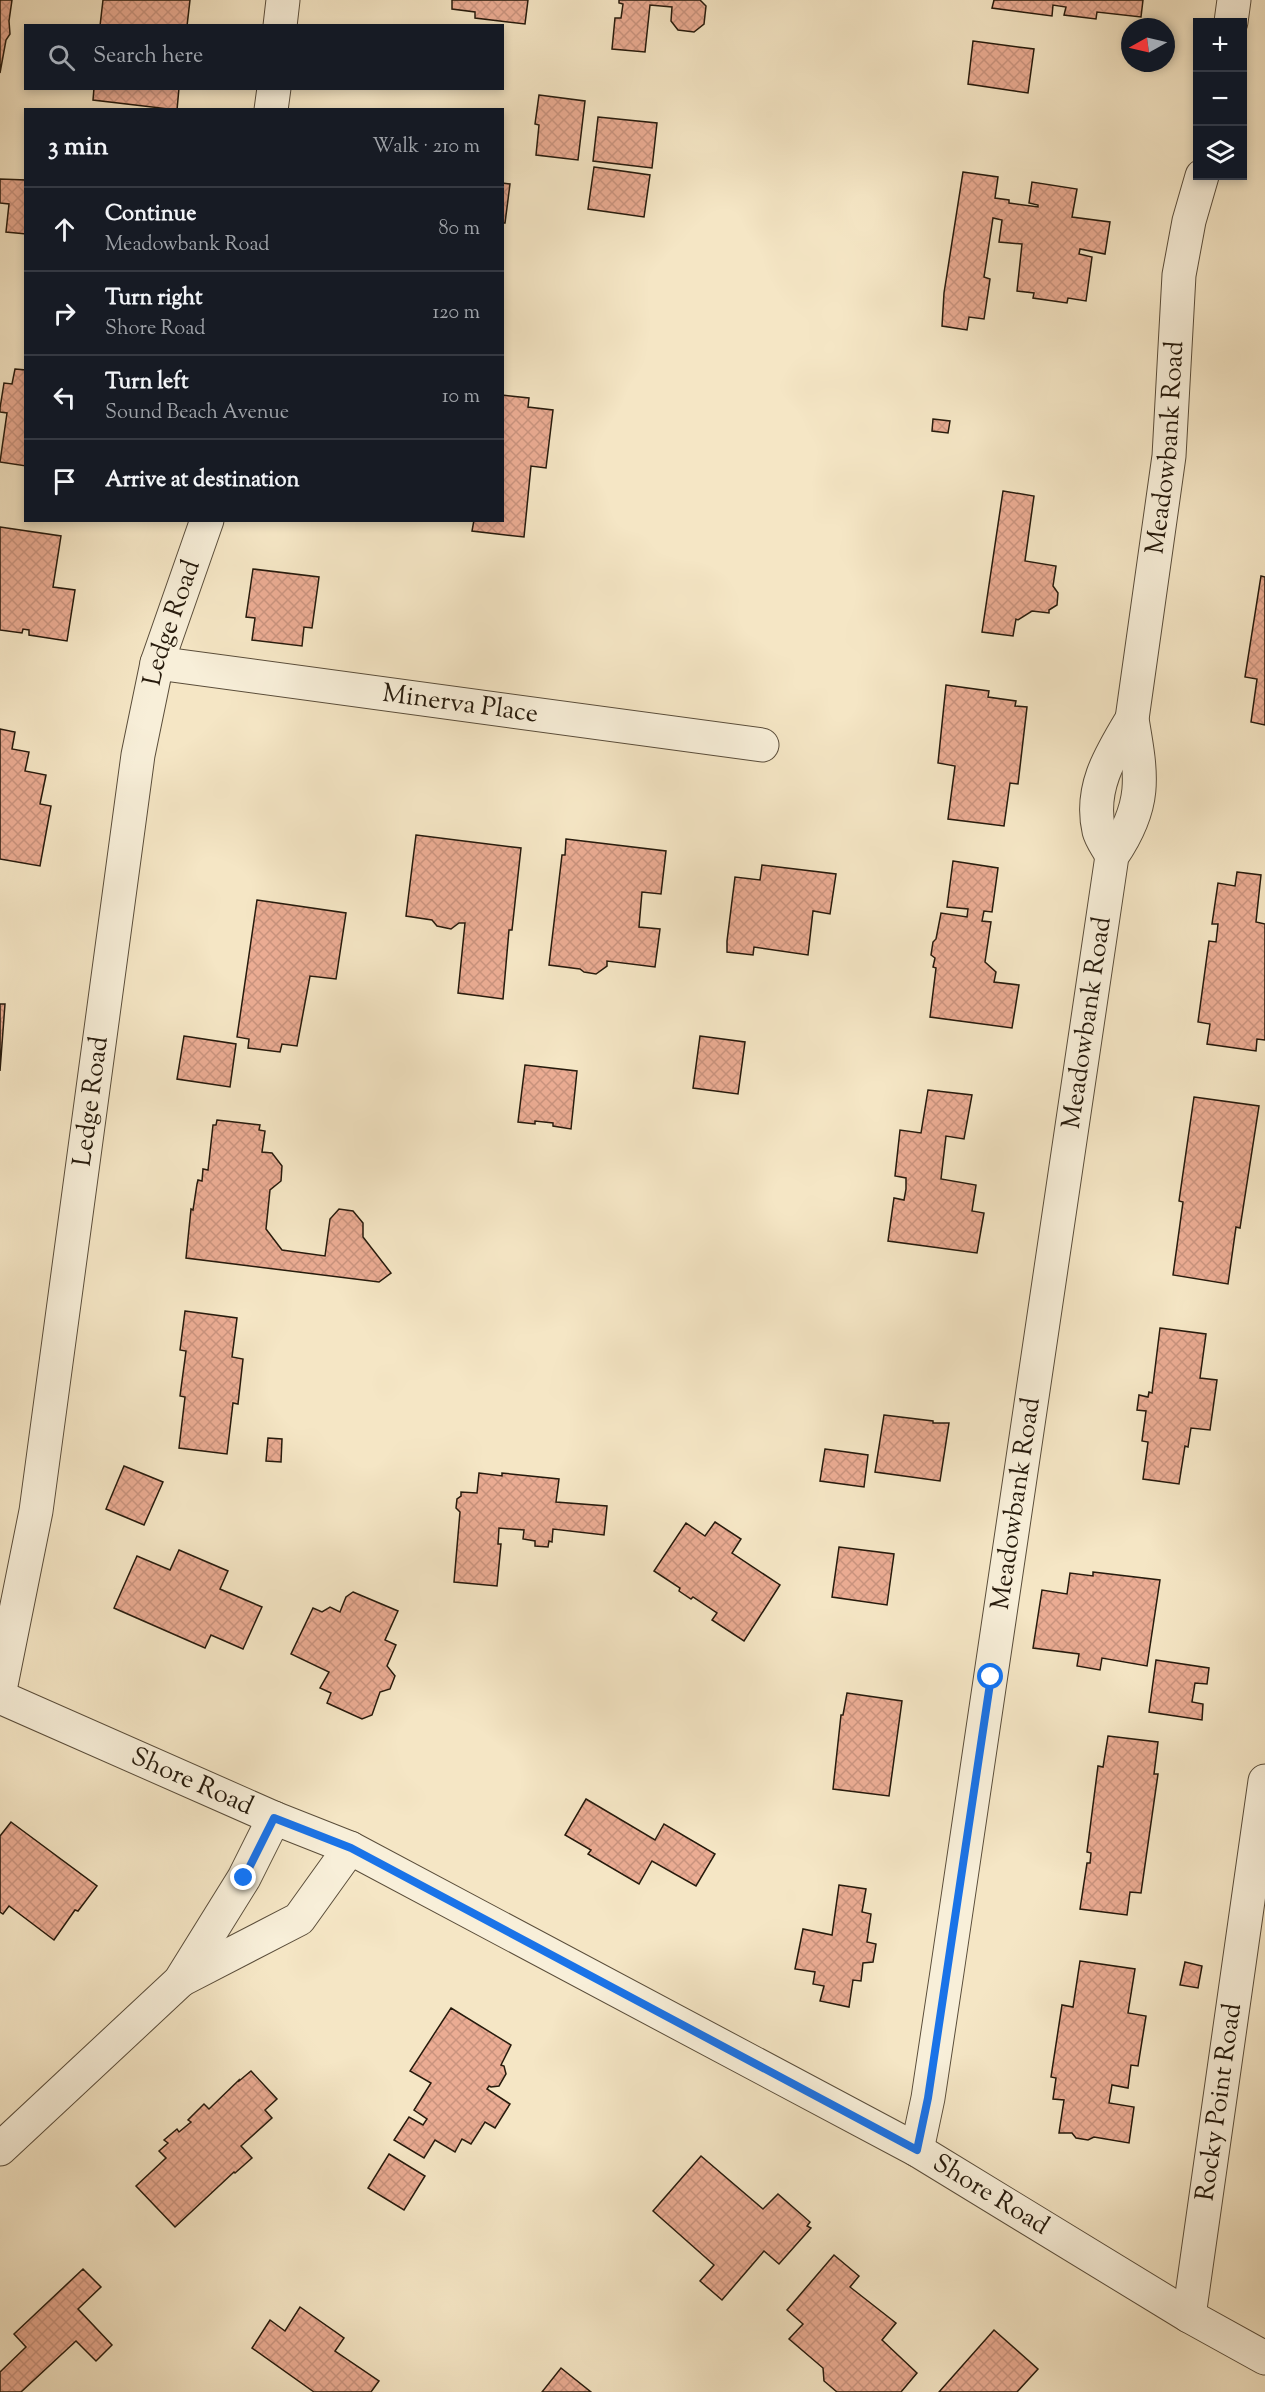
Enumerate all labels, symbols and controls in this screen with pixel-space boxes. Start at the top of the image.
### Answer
north arrow [1121,18,1175,72]
map controls [1193,18,1247,180]
button: + [1193,18,1247,72]
search box [24,24,504,90]
icon: search [45,41,78,74]
text: Search here [93,41,203,73]
button: − [1193,72,1247,126]
button: layers [1193,126,1247,180]
text: 3 min [48,129,108,166]
text: Walk · 210 m [372,133,480,162]
text: Continue [105,199,196,231]
icon: ahead [48,213,81,246]
text: 80 m [439,215,480,244]
text: Meadowbank Road [105,231,270,260]
text: Turn right [105,283,202,315]
icon: right [48,297,81,330]
text: 120 m [432,299,480,328]
text: Shore Road [105,315,205,344]
street label: Meadowbank Road [1137,340,1194,557]
text: Turn left [105,367,188,399]
icon: left [48,381,81,414]
text: 10 m [442,383,480,412]
text: Sound Beach Avenue [105,399,289,428]
icon: arrive [48,465,81,498]
text: Arrive at destination [105,465,300,497]
street label: Ledge Road [134,555,210,689]
street label: Minerva Place [380,675,540,733]
street label: Meadowbank Road [1053,914,1121,1132]
street label: Ledge Road [64,1034,118,1169]
street label: Meadowbank Road [982,1395,1050,1612]
route start [977,1663,1003,1689]
street label: Shore Road [125,1739,260,1825]
route end [230,1864,256,1890]
street label: Rocky Point Road [1187,2001,1252,2203]
street label: Shore Road [925,2145,1056,2245]

